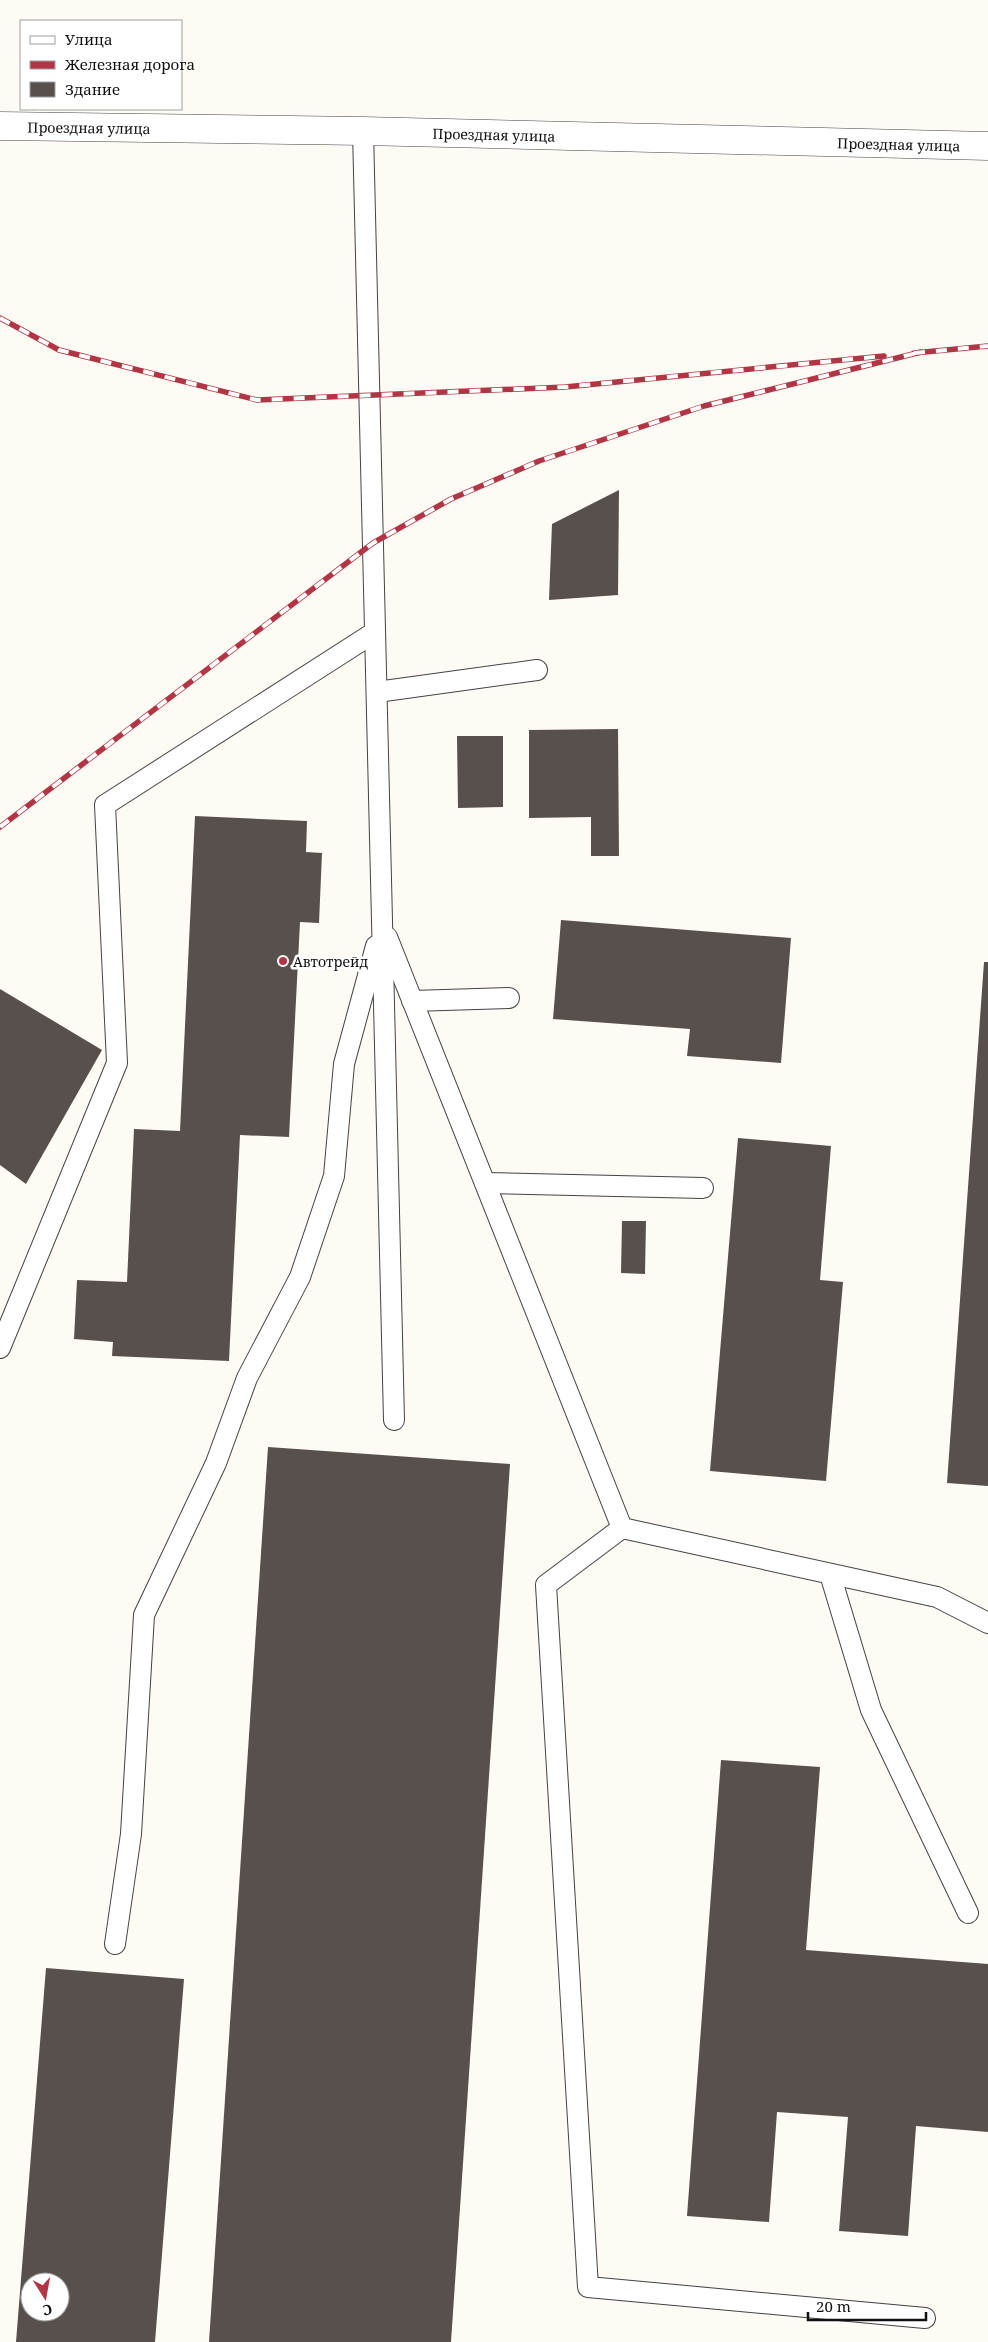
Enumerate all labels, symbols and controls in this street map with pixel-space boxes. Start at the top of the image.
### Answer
legend [20,20,182,110]
text: Улица [65,29,113,49]
text: Железная дорога [64,54,195,74]
text: Здание [65,79,120,99]
street label: Проездная улица [27,117,151,138]
street label: Проездная улица [432,123,556,145]
street label: Проездная улица [837,133,961,155]
place label: Автотрейд [293,952,368,971]
marker: Автотрейд [277,955,289,967]
north arrow [20,2272,70,2322]
scale bar [808,2290,926,2322]
text: 20 m [816,2296,851,2316]
text: С [41,2300,54,2320]

